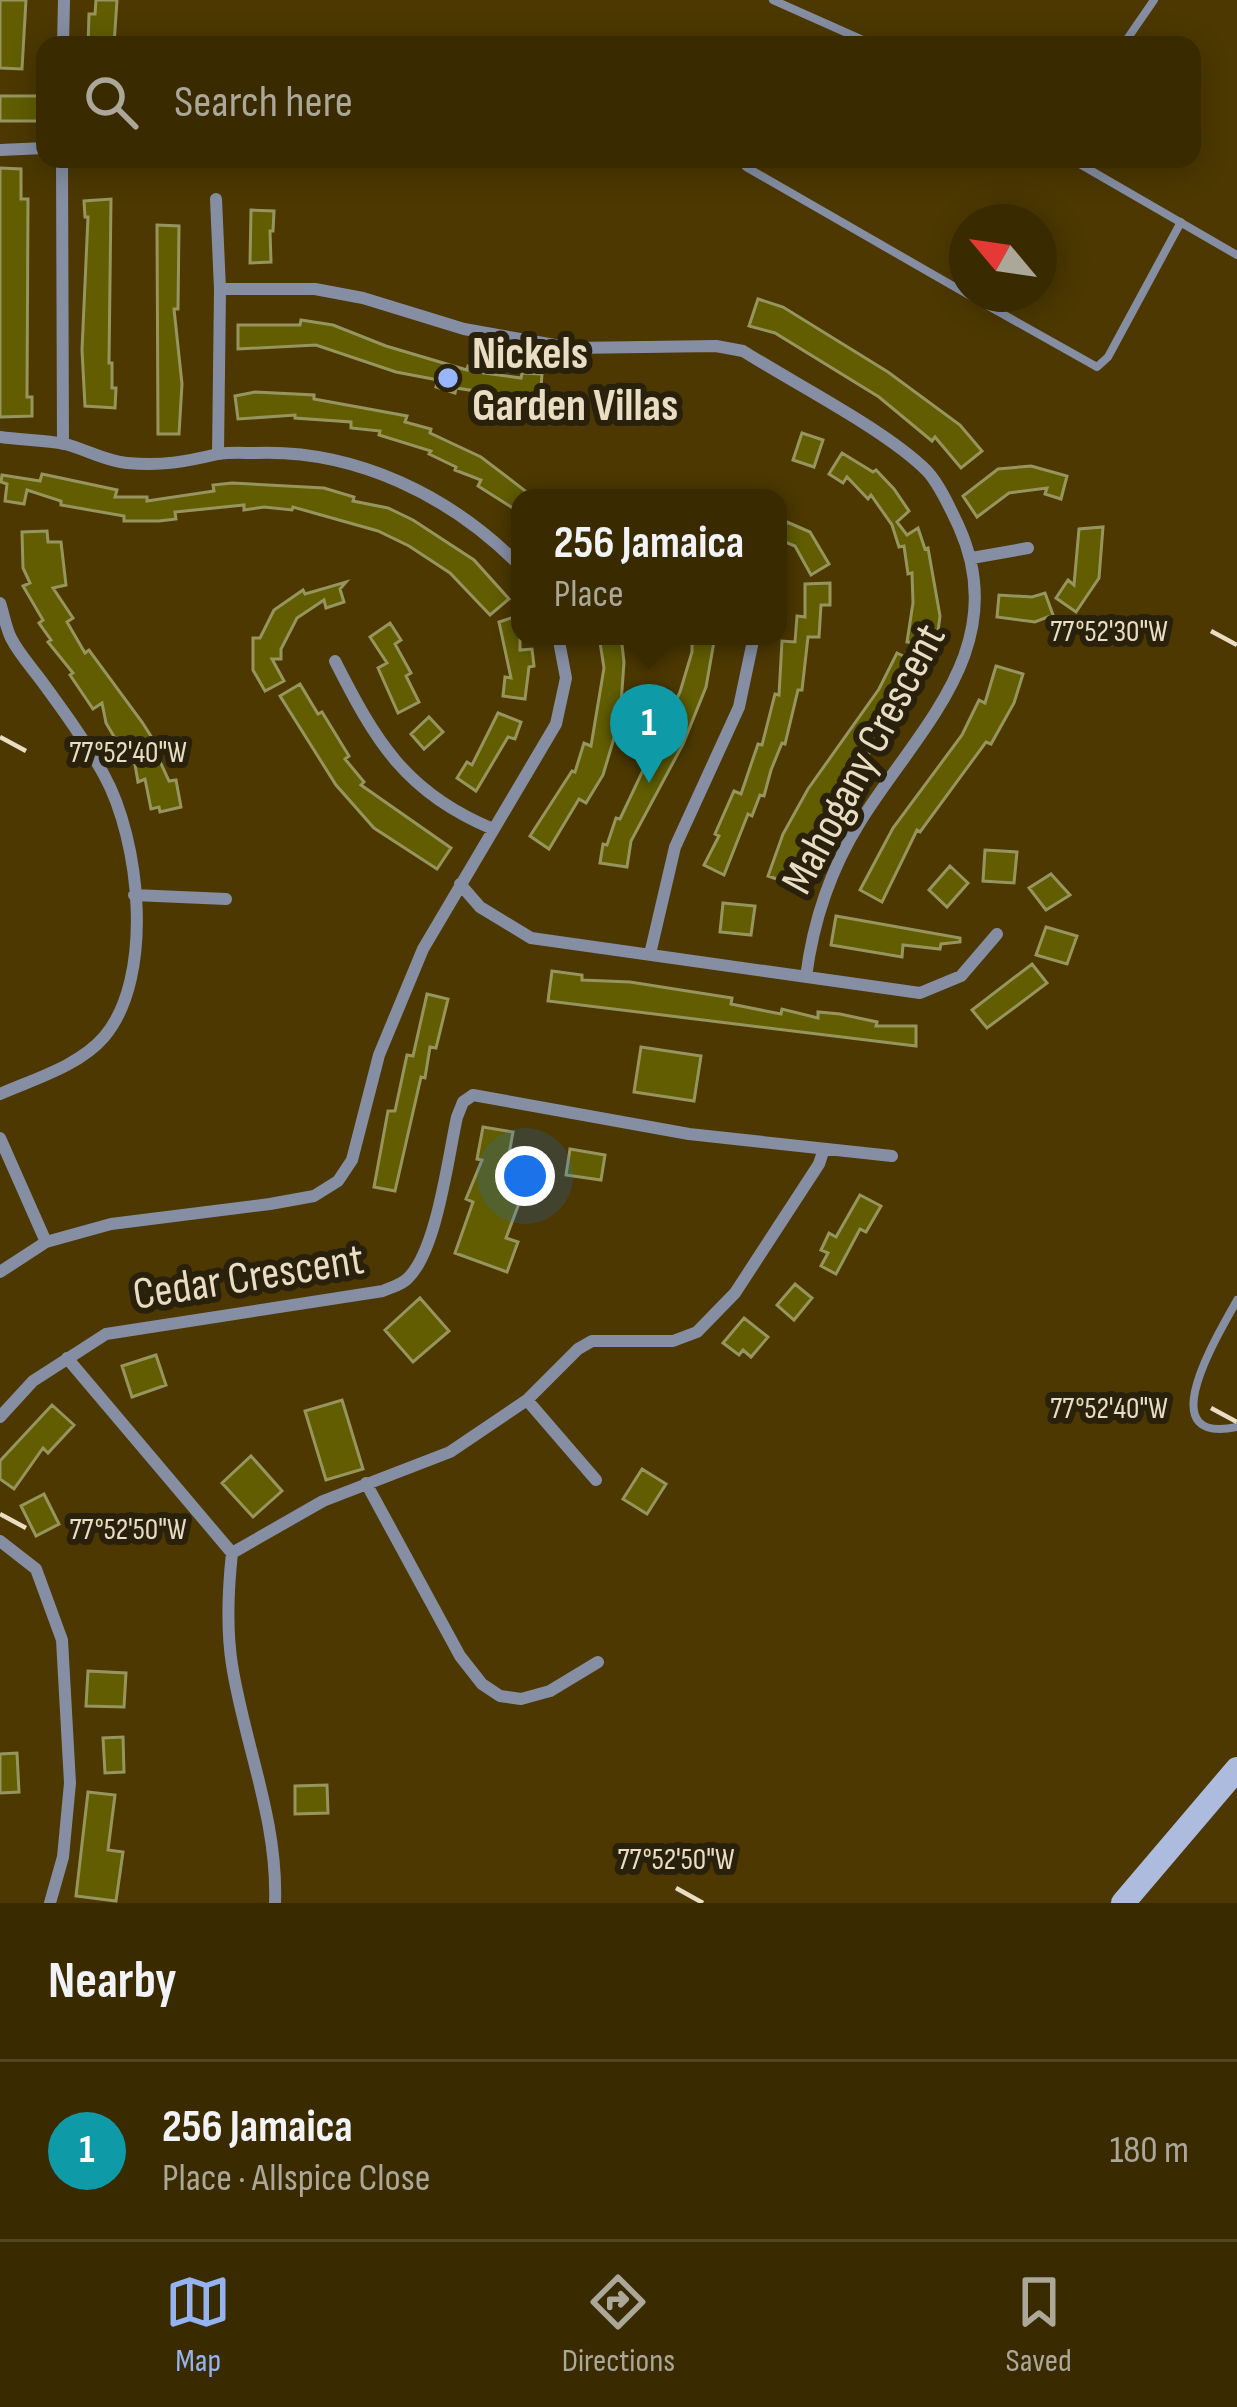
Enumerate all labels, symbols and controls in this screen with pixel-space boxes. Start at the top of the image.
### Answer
search box [36,36,1201,168]
icon: search [78,69,144,135]
text: Search here [174,75,353,130]
north arrow [949,204,1057,312]
place label: Nickels Garden Villas [472,327,678,434]
marker: Nickels Garden Villas [435,365,461,391]
popup [511,489,787,645]
text: 256 Jamaica [554,516,744,571]
text: Place [554,571,624,618]
text: 77°52'30"W [1050,614,1168,650]
street label: Mahogany Crescent [770,615,958,903]
pin: 1 [610,684,688,783]
text: 77°52'40"W [69,735,187,771]
your location [495,1146,555,1206]
street label: Cedar Crescent [129,1232,368,1323]
text: 77°52'40"W [1050,1391,1168,1427]
text: 77°52'50"W [70,1512,187,1548]
text: 77°52'50"W [618,1842,735,1878]
text: Nearby [48,1951,177,2012]
text: 256 Jamaica [162,2100,353,2155]
text: 1 [79,2127,95,2174]
text: 180 m [1110,2127,1189,2174]
text: Place · Allspice Close [162,2155,430,2202]
tab: Map [165,2269,231,2381]
tab: Directions [562,2269,675,2381]
tab: Saved [1006,2269,1072,2381]

